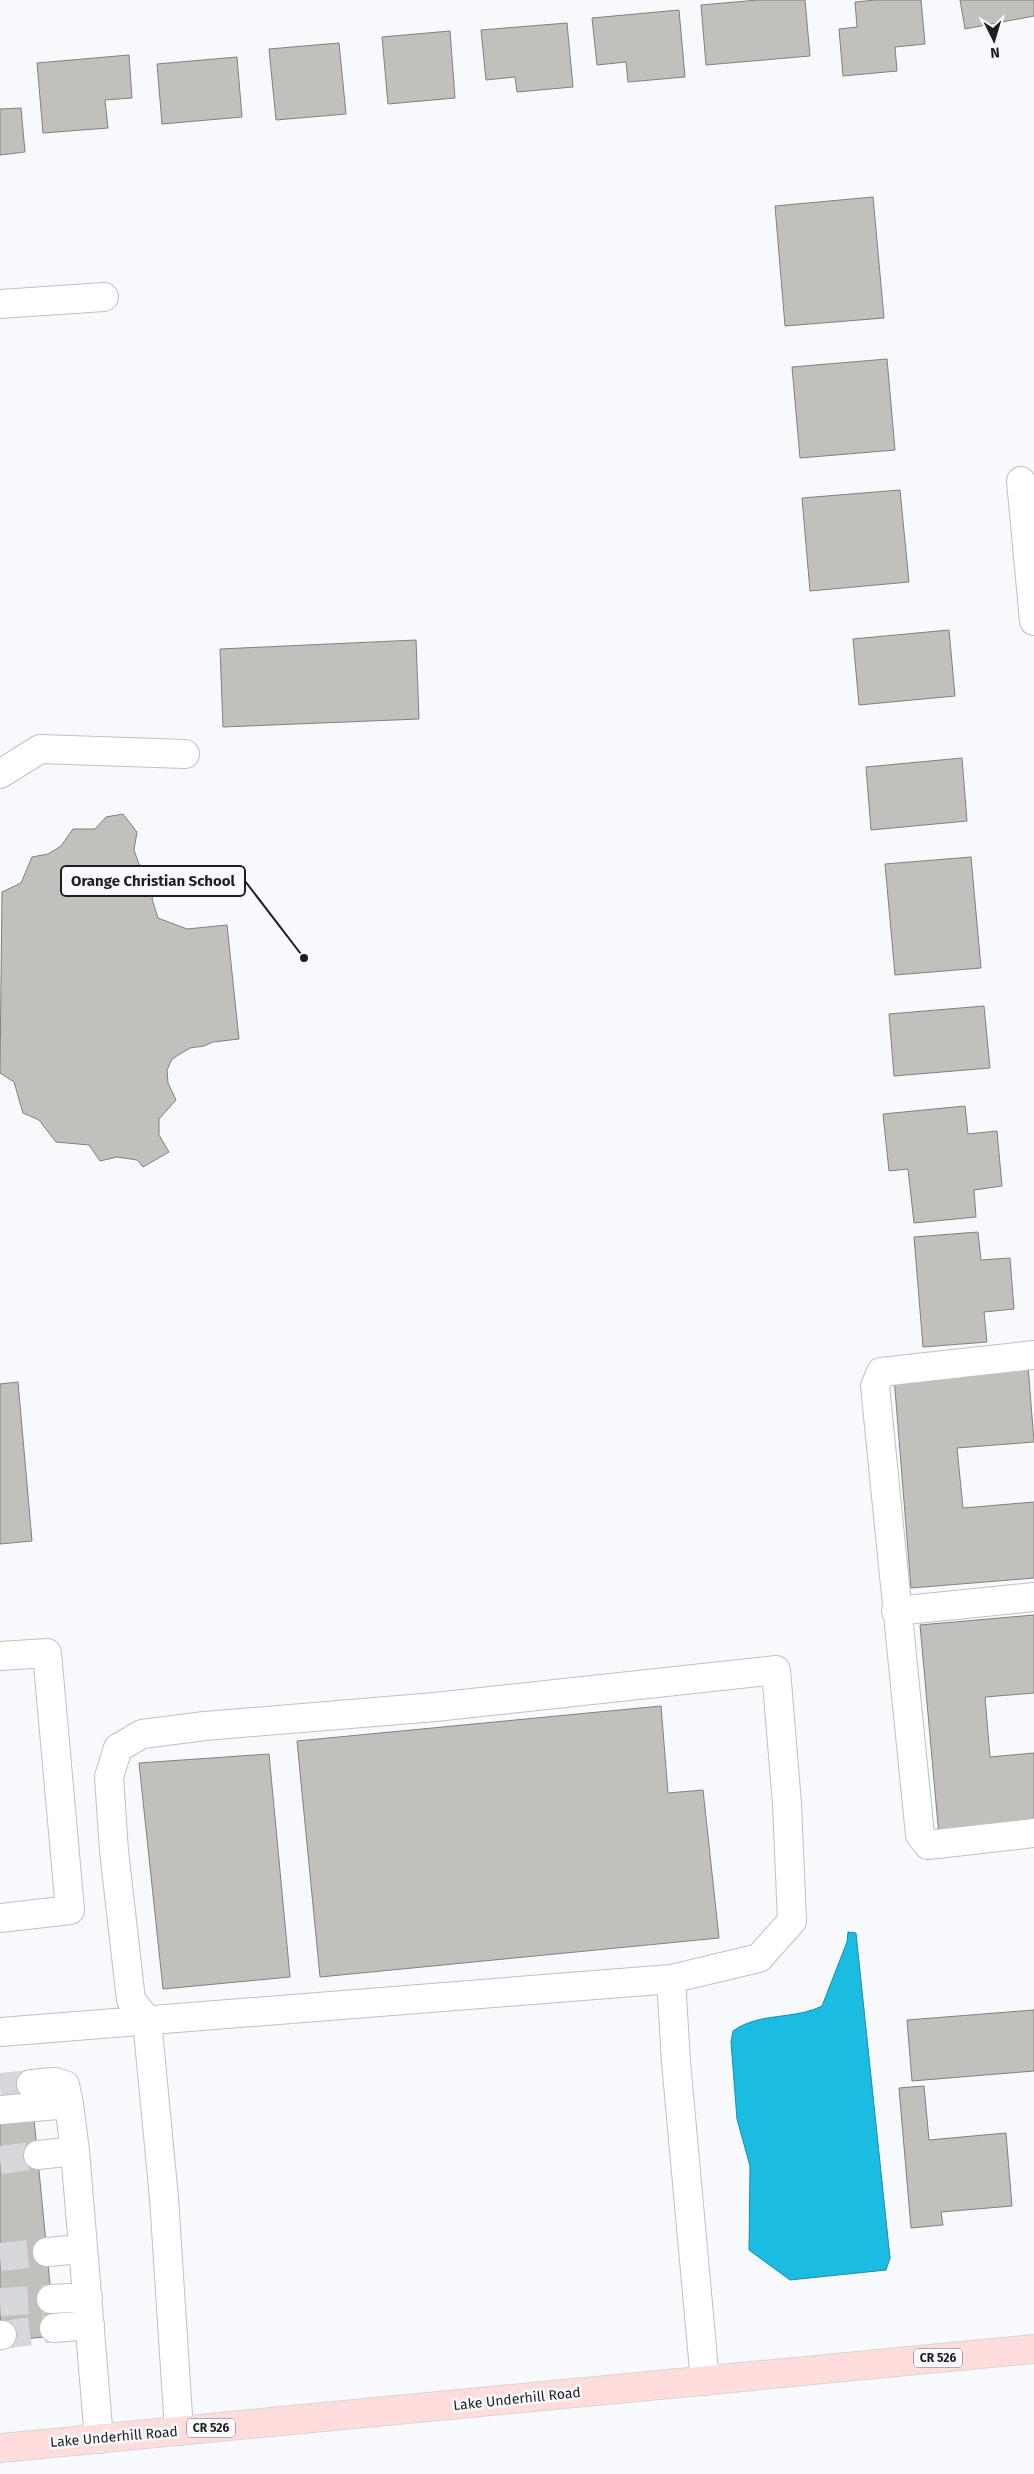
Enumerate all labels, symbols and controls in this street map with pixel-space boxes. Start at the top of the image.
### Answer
north arrow [969,15,1019,65]
text: N [990,44,1000,61]
callout: Orange Christian School [61,866,245,896]
text: Orange Christian School [71,872,236,890]
road number: CR 526 [914,2348,962,2368]
street label: Lake Underhill Road [452,2384,582,2414]
road number: CR 526 [187,2418,235,2438]
street label: Lake Underhill Road [49,2423,179,2451]

